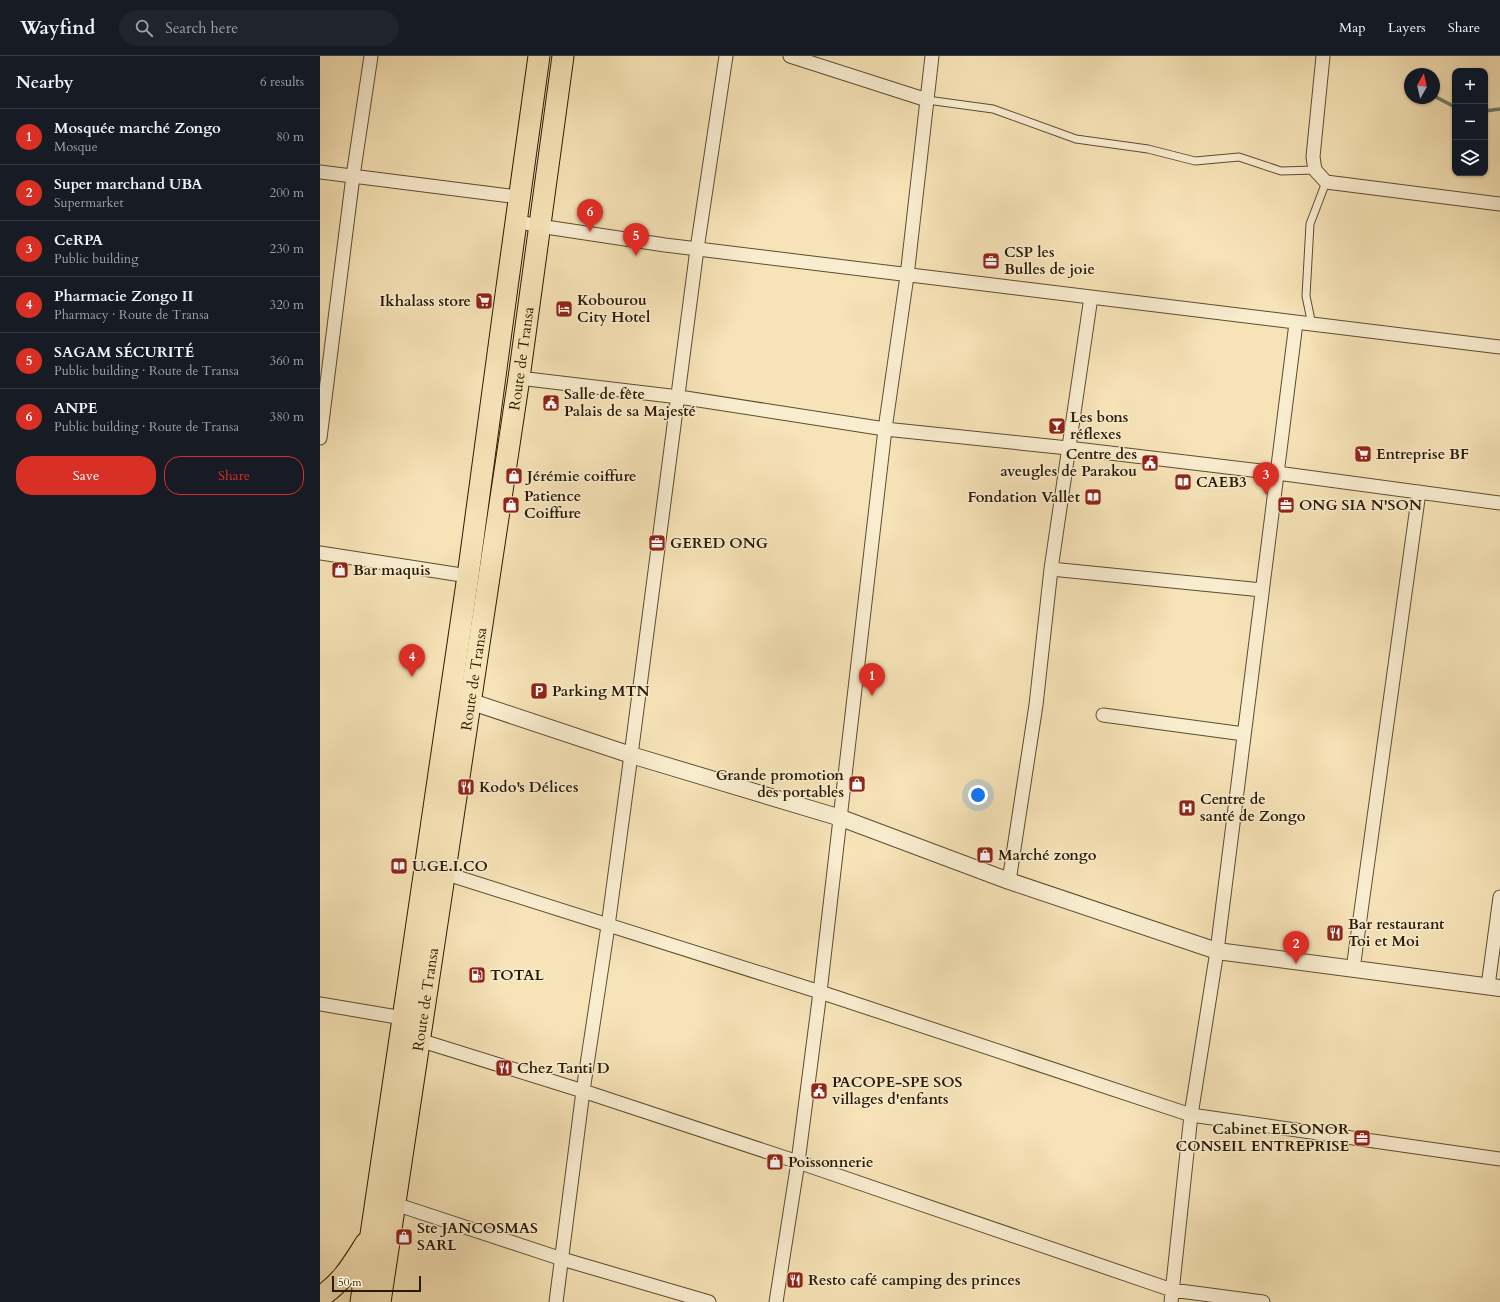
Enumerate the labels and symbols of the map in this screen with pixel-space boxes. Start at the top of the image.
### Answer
north arrow [1404,68,1440,104]
pin: 6 [577,199,603,232]
pin: 5 [623,223,649,256]
place label: CSP les Bulles de joie [1004,242,1095,279]
office icon: CSP les Bulles de joie [981,251,1001,271]
place label: Kobourou City Hotel [577,290,651,327]
place label: Ikhalass store [380,291,471,311]
supermarket icon: Ikhalass store [474,291,494,311]
hotel icon: Kobourou City Hotel [554,299,574,319]
street label: Route de Transa [504,305,539,412]
place label: Salle de fête Palais de sa Majesté [564,384,696,421]
public building icon: Salle de fête Palais de sa Majesté [541,393,561,413]
place label: Les bons réflexes [1070,407,1128,444]
bar icon: Les bons réflexes [1047,416,1067,436]
place label: Centre des aveugles de Parakou [1000,444,1137,481]
supermarket icon: Entreprise BF [1353,444,1373,464]
place label: Entreprise BF [1376,444,1469,464]
public building icon: Centre des aveugles de Parakou [1140,453,1160,473]
pin: 3 [1253,462,1279,495]
shop icon: Jérémie coiffure [504,466,524,486]
place label: Jérémie coiffure [525,466,637,486]
library icon: CAEB3 [1173,472,1193,492]
place label: CAEB3 [1196,472,1247,492]
place label: Patience Coiffure [524,486,581,523]
place label: Fondation Vallet [967,487,1081,507]
library icon: Fondation Vallet [1083,487,1103,507]
shop icon: Patience Coiffure [501,495,521,515]
office icon: ONG SIA N'SON [1276,495,1296,515]
place label: ONG SIA N'SON [1299,495,1422,515]
office icon: GERED ONG [647,533,667,553]
place label: GERED ONG [670,533,768,553]
shop icon: Bar maquis [330,560,350,580]
place label: Bar maquis [353,560,430,580]
street label: Route de Transa [456,625,491,732]
pin: 4 [399,644,425,677]
pin: 1 [859,663,885,696]
parking icon: Parking MTN [529,681,549,701]
place label: Parking MTN [552,681,650,701]
place label: Grande promotion des portables [716,765,844,802]
shop icon: Grande promotion des portables [847,774,867,794]
restaurant icon: Kodo's Délices [456,777,476,797]
place label: Kodo's Délices [479,777,579,797]
your location [968,785,988,805]
place label: Centre de santé de Zongo [1200,789,1306,826]
hospital icon: Centre de santé de Zongo [1177,798,1197,818]
shop icon: Marché zongo [975,845,995,865]
place label: Marché zongo [998,845,1097,865]
library icon: U.GE.I.CO [389,856,409,876]
place label: U.GE.I.CO [412,856,488,876]
place label: Bar restaurant Toi et Moi [1348,914,1445,951]
restaurant icon: Bar restaurant Toi et Moi [1325,923,1345,943]
pin: 2 [1283,931,1309,964]
street label: Route de Transa [408,946,443,1052]
fuel station icon: TOTAL [467,965,487,985]
place label: TOTAL [490,965,545,985]
restaurant icon: Chez Tanti D [494,1058,514,1078]
place label: Chez Tanti D [517,1058,610,1078]
place label: PACOPE-SPE SOS villages d'enfants [832,1072,963,1109]
public building icon: PACOPE-SPE SOS villages d'enfants [809,1081,829,1101]
place label: Cabinet ELSONOR CONSEIL ENTREPRISE [1176,1119,1349,1156]
office icon: Cabinet ELSONOR CONSEIL ENTREPRISE [1352,1128,1372,1148]
shop icon: Poissonnerie [765,1152,785,1172]
place label: Poissonnerie [788,1152,873,1172]
place label: Ste JANCOSMAS SARL [417,1218,538,1255]
shop icon: Ste JANCOSMAS SARL [394,1227,414,1247]
restaurant icon: Resto café camping des princes [785,1270,805,1290]
place label: Resto café camping des princes [808,1270,1021,1290]
scale bar [332,1274,421,1293]

